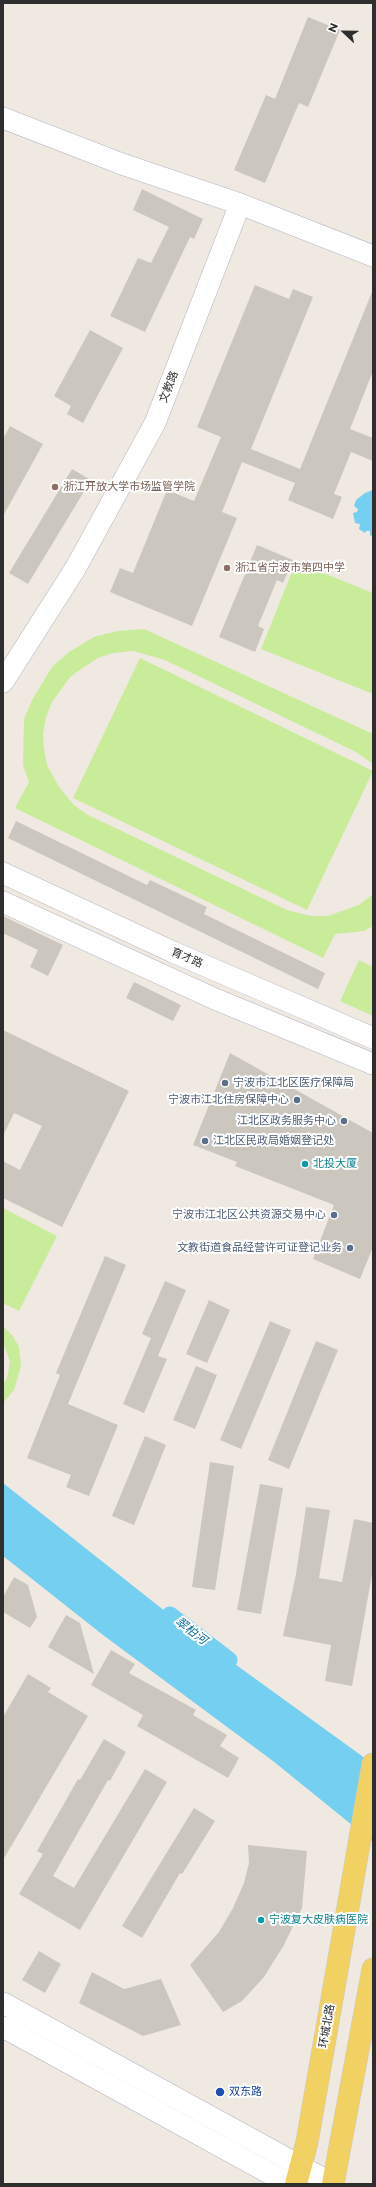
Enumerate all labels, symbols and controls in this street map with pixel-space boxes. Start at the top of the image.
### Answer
north arrow [324,12,364,52]
text: N [325,21,341,34]
street label: 文教路 [157,369,181,405]
place label: 浙江开放大学市场监管学院 [63,480,195,494]
marker: 浙江开放大学市场监管学院 [50,482,60,492]
place label: 浙江省宁波市第四中学 [235,561,345,575]
marker: 浙江省宁波市第四中学 [222,563,232,573]
street label: 育才路 [169,945,205,971]
place label: 宁波市江北区医疗保障局 [233,1076,354,1090]
marker: 宁波市江北区医疗保障局 [220,1078,230,1088]
place label: 宁波市江北住房保障中心 [168,1093,289,1107]
marker: 宁波市江北住房保障中心 [292,1095,302,1105]
place label: 江北区政务服务中心 [237,1114,336,1128]
marker: 江北区政务服务中心 [339,1116,349,1126]
place label: 江北区民政局婚姻登记处 [213,1134,334,1148]
marker: 江北区民政局婚姻登记处 [200,1136,210,1146]
place label: 北投大厦 [313,1157,357,1171]
marker: 北投大厦 [300,1159,310,1169]
place label: 宁波市江北区公共资源交易中心 [172,1208,326,1222]
marker: 宁波市江北区公共资源交易中心 [329,1210,339,1220]
place label: 文教街道食品经营许可证登记业务 [177,1241,342,1255]
marker: 文教街道食品经营许可证登记业务 [345,1243,355,1253]
water label: 翠柏河 [172,1614,210,1648]
place label: 宁波复大皮肤病医院 [269,1913,368,1927]
marker: 宁波复大皮肤病医院 [256,1915,266,1925]
street label: 环城北路 [317,2003,337,2049]
place label: 双东路 [229,2085,262,2099]
marker: 双东路 [214,2086,226,2098]

